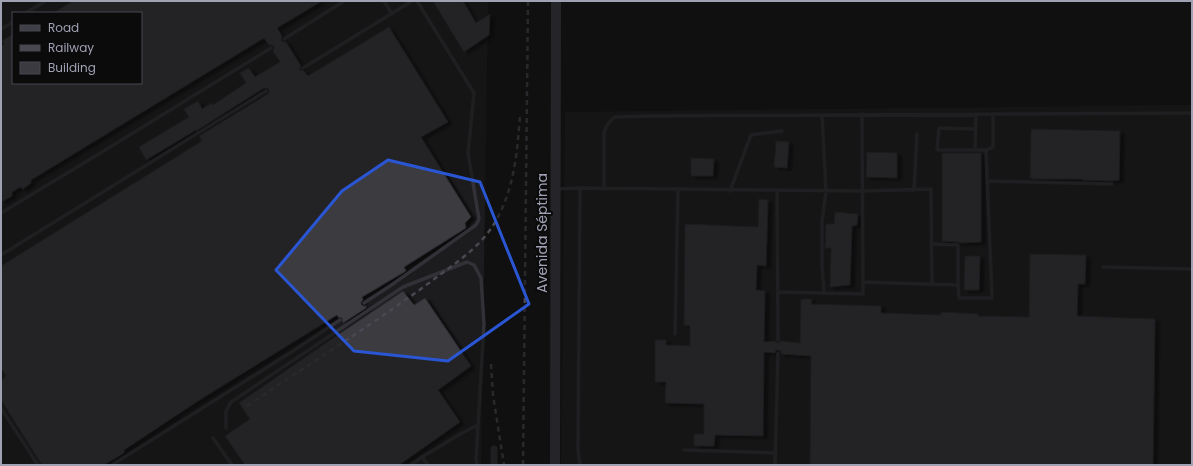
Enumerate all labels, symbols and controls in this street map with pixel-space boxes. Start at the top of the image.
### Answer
legend [12,12,142,84]
text: Road [48,19,79,36]
text: Railway [48,39,94,56]
text: Building [48,59,96,76]
street label: Avenida Séptima [532,173,552,293]

